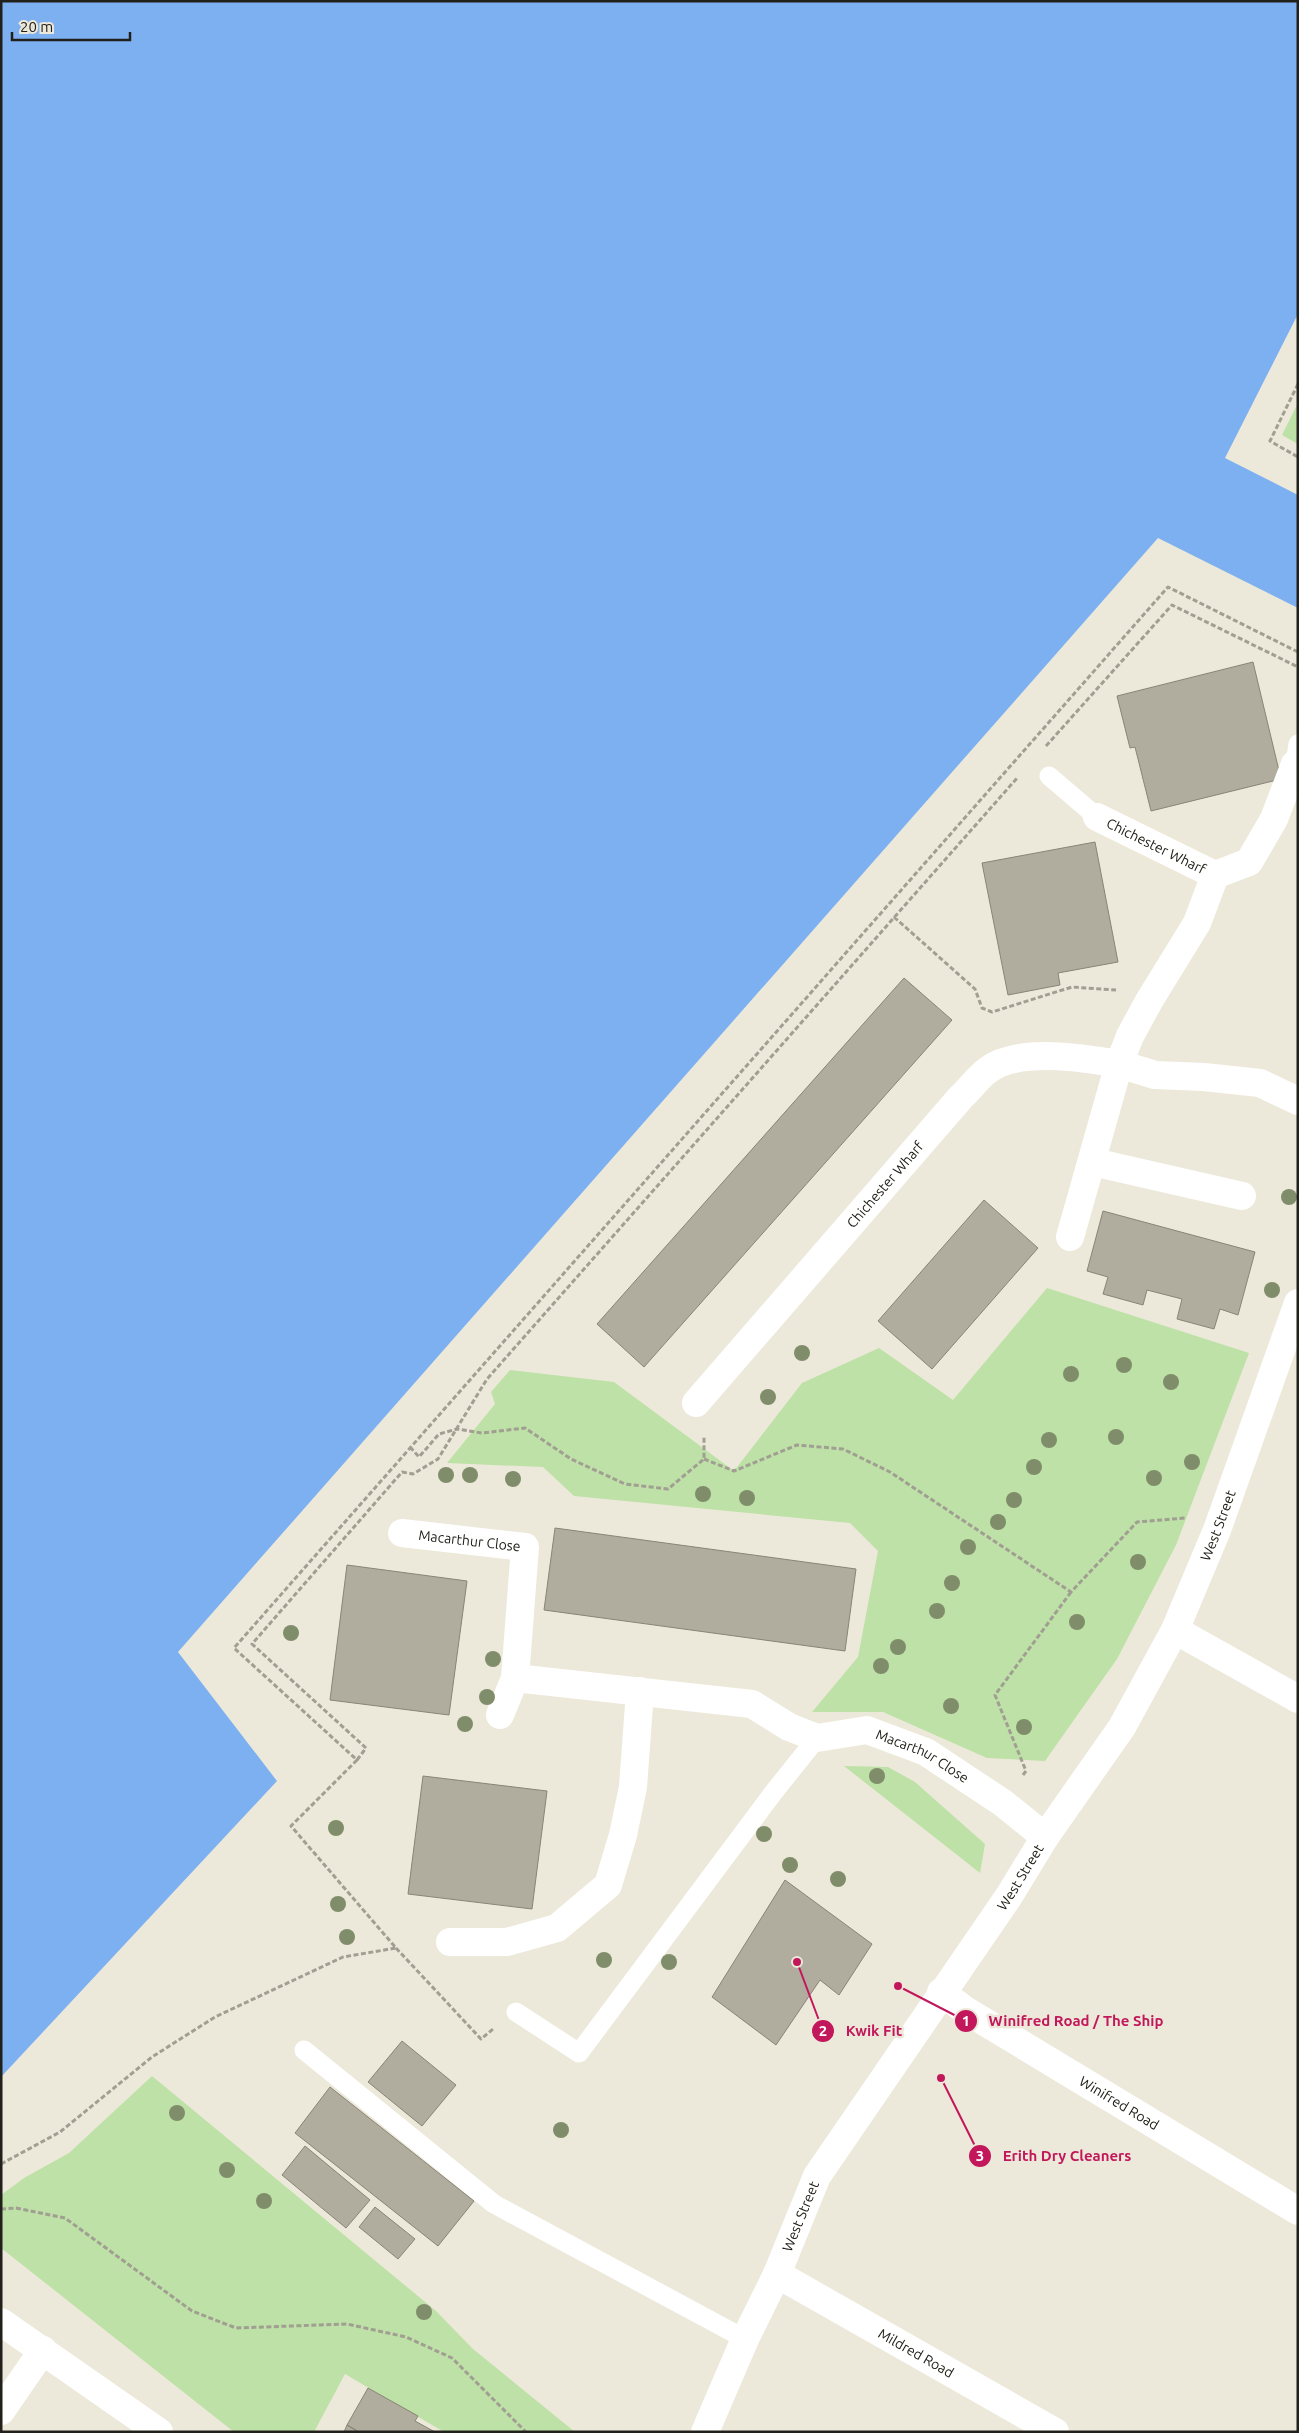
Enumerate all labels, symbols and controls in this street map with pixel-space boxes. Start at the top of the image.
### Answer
scale bar [12,10,130,42]
text: 20 m [20,18,53,35]
street label: Chichester Wharf [1104,815,1209,878]
street label: Chichester Wharf [844,1138,927,1231]
street label: West Street [1197,1487,1239,1563]
street label: Macarthur Close [418,1527,521,1554]
street label: Macarthur Close [874,1726,972,1786]
street label: West Street [994,1841,1047,1913]
callout: Winifred Road / The Ship [954,2006,1174,2036]
text: 1 [962,2012,970,2029]
text: Winifred Road / The Ship [989,2012,1163,2029]
callout: Kwik Fit [811,2016,912,2046]
text: 2 [819,2022,827,2039]
text: Kwik Fit [846,2022,903,2039]
street label: Winifred Road [1076,2073,1162,2133]
callout: Erith Dry Cleaners [967,2141,1141,2171]
text: 3 [976,2147,984,2164]
text: Erith Dry Cleaners [1003,2147,1131,2164]
street label: West Street [779,2178,822,2254]
street label: Mildred Road [876,2325,957,2381]

